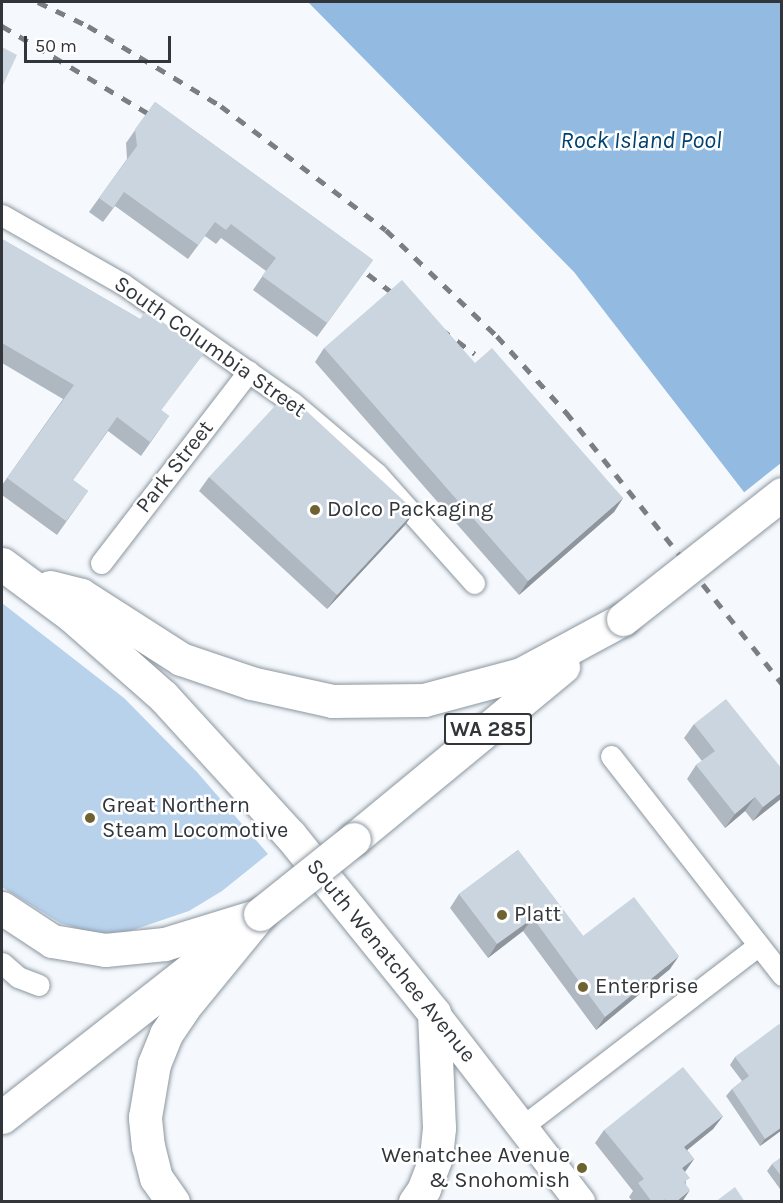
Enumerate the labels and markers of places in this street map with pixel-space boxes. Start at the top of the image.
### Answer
place label: Dolco Packaging [327,497,493,523]
marker: Dolco Packaging [308,503,322,517]
place label: Great Northern Steam Locomotive [102,792,288,843]
marker: Great Northern Steam Locomotive [83,811,97,825]
place label: Platt [514,902,561,928]
marker: Platt [495,908,509,922]
place label: Enterprise [595,974,698,1000]
marker: Enterprise [576,980,590,994]
place label: Wenatchee Avenue & Snohomish [381,1142,570,1194]
marker: Wenatchee Avenue & Snohomish [575,1161,589,1175]

